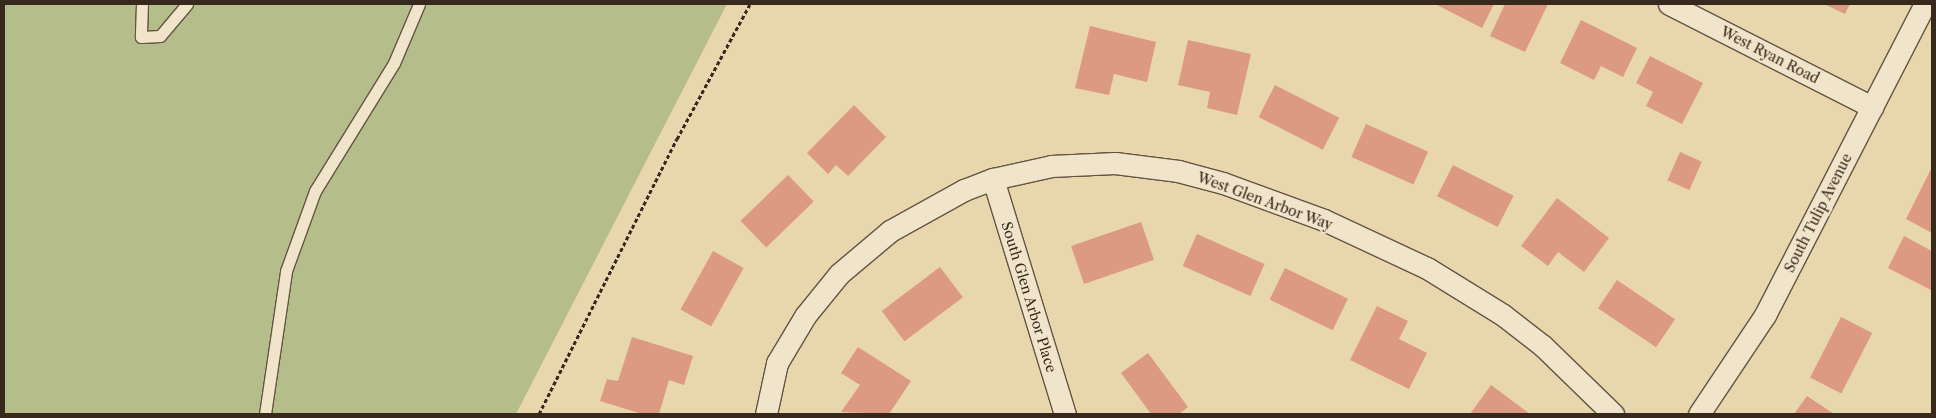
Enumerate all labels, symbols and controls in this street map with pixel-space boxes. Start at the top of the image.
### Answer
street label: West Ryan Road [1718,23,1822,87]
street label: South Tulip Avenue [1781,150,1855,276]
street label: West Glen Arbor Way [1194,168,1336,234]
street label: South Glen Arbor Place [998,219,1060,375]

